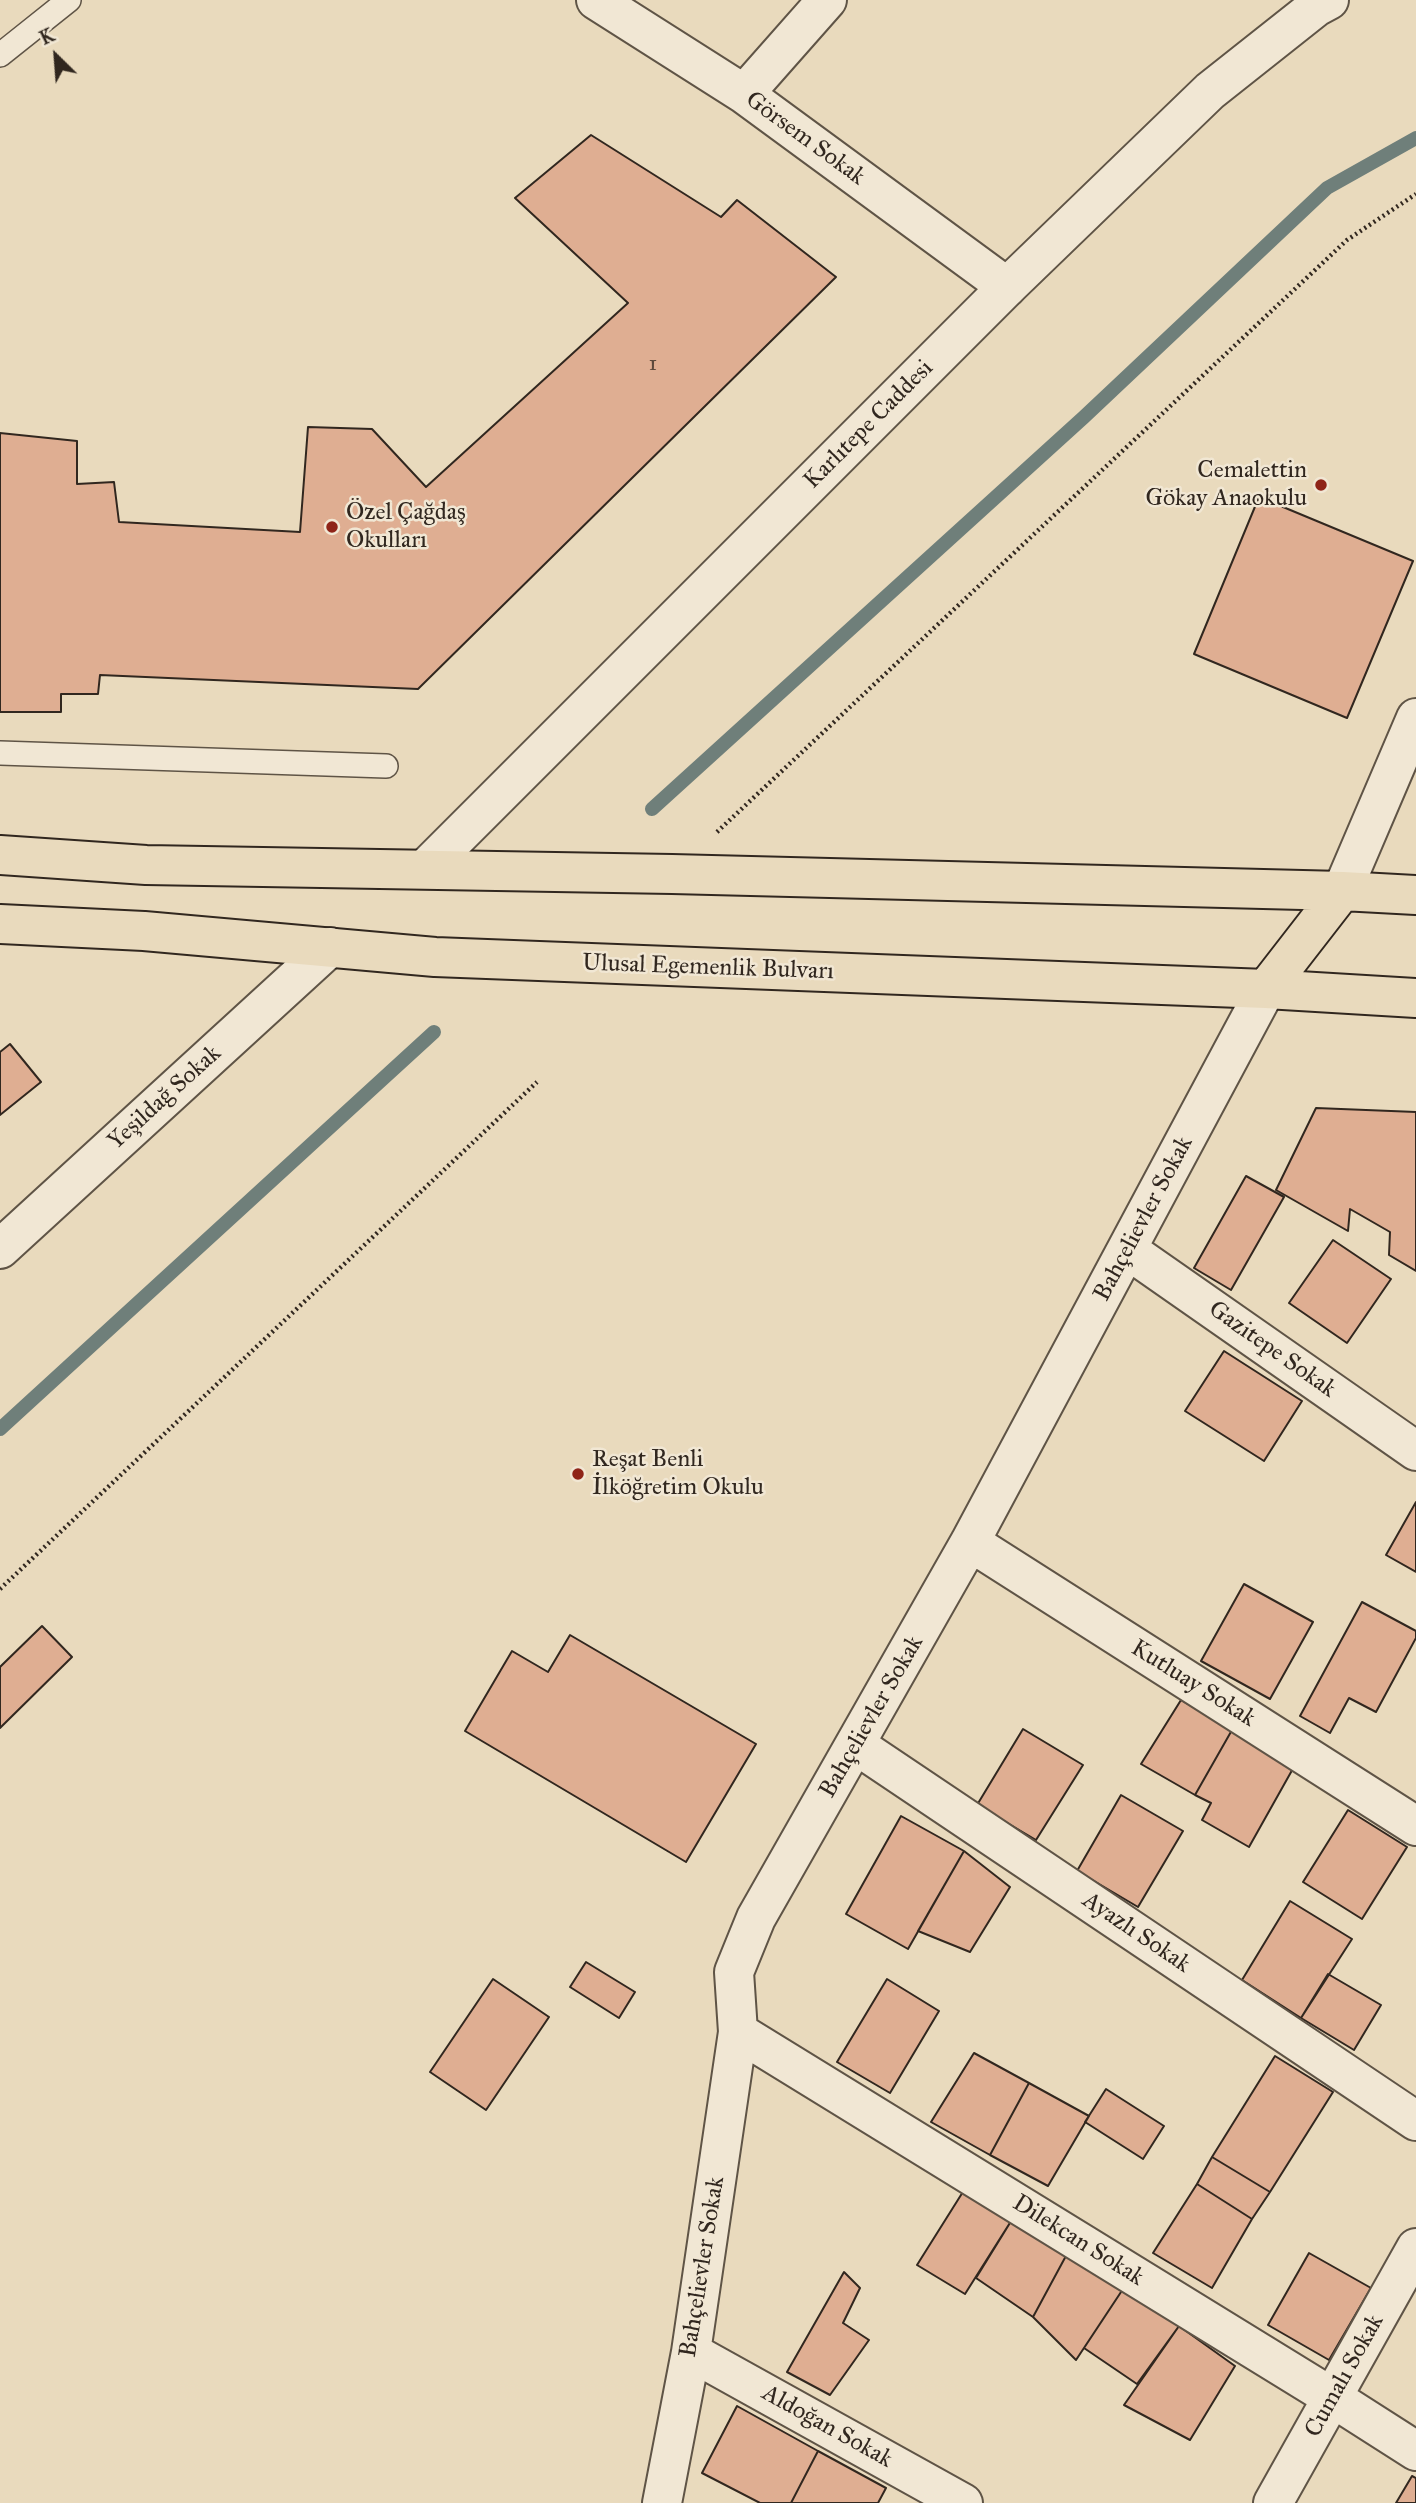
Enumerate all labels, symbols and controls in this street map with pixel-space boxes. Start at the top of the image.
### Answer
north arrow [21,21,91,91]
text: K [36,23,58,50]
street label: Görsem Sokak [739,86,871,192]
house number: 1 [649,352,657,378]
street label: Karlıtepe Caddesi [798,354,940,496]
place label: Cemalettin Gökay Anaokulu [1145,457,1307,513]
marker: Cemalettin Gökay Anaokulu [1313,477,1329,493]
place label: Özel Çağdaş Okulları [346,499,466,555]
marker: Özel Çağdaş Okulları [324,519,340,535]
street label: Ulusal Egemenlik Bulvarı [582,949,834,987]
street label: Yeşildağ Sokak [102,1040,228,1156]
street label: Bahçelievler Sokak [1088,1132,1200,1306]
street label: Gazitepe Sokak [1203,1295,1341,1405]
place label: Reşat Benli İlköğretim Okulu [592,1446,764,1502]
marker: Reşat Benli İlköğretim Okulu [570,1466,586,1482]
street label: Bahçelievler Sokak [814,1631,930,1803]
street label: Kutluay Sokak [1125,1634,1261,1734]
street label: Ayazlı Sokak [1076,1886,1196,1980]
street label: Bahçelievler Sokak [674,2174,732,2360]
street label: Dilekcan Sokak [1007,2189,1149,2293]
street label: Cumalı Sokak [1299,2310,1391,2442]
street label: Aldoğan Sokak [757,2379,897,2475]

